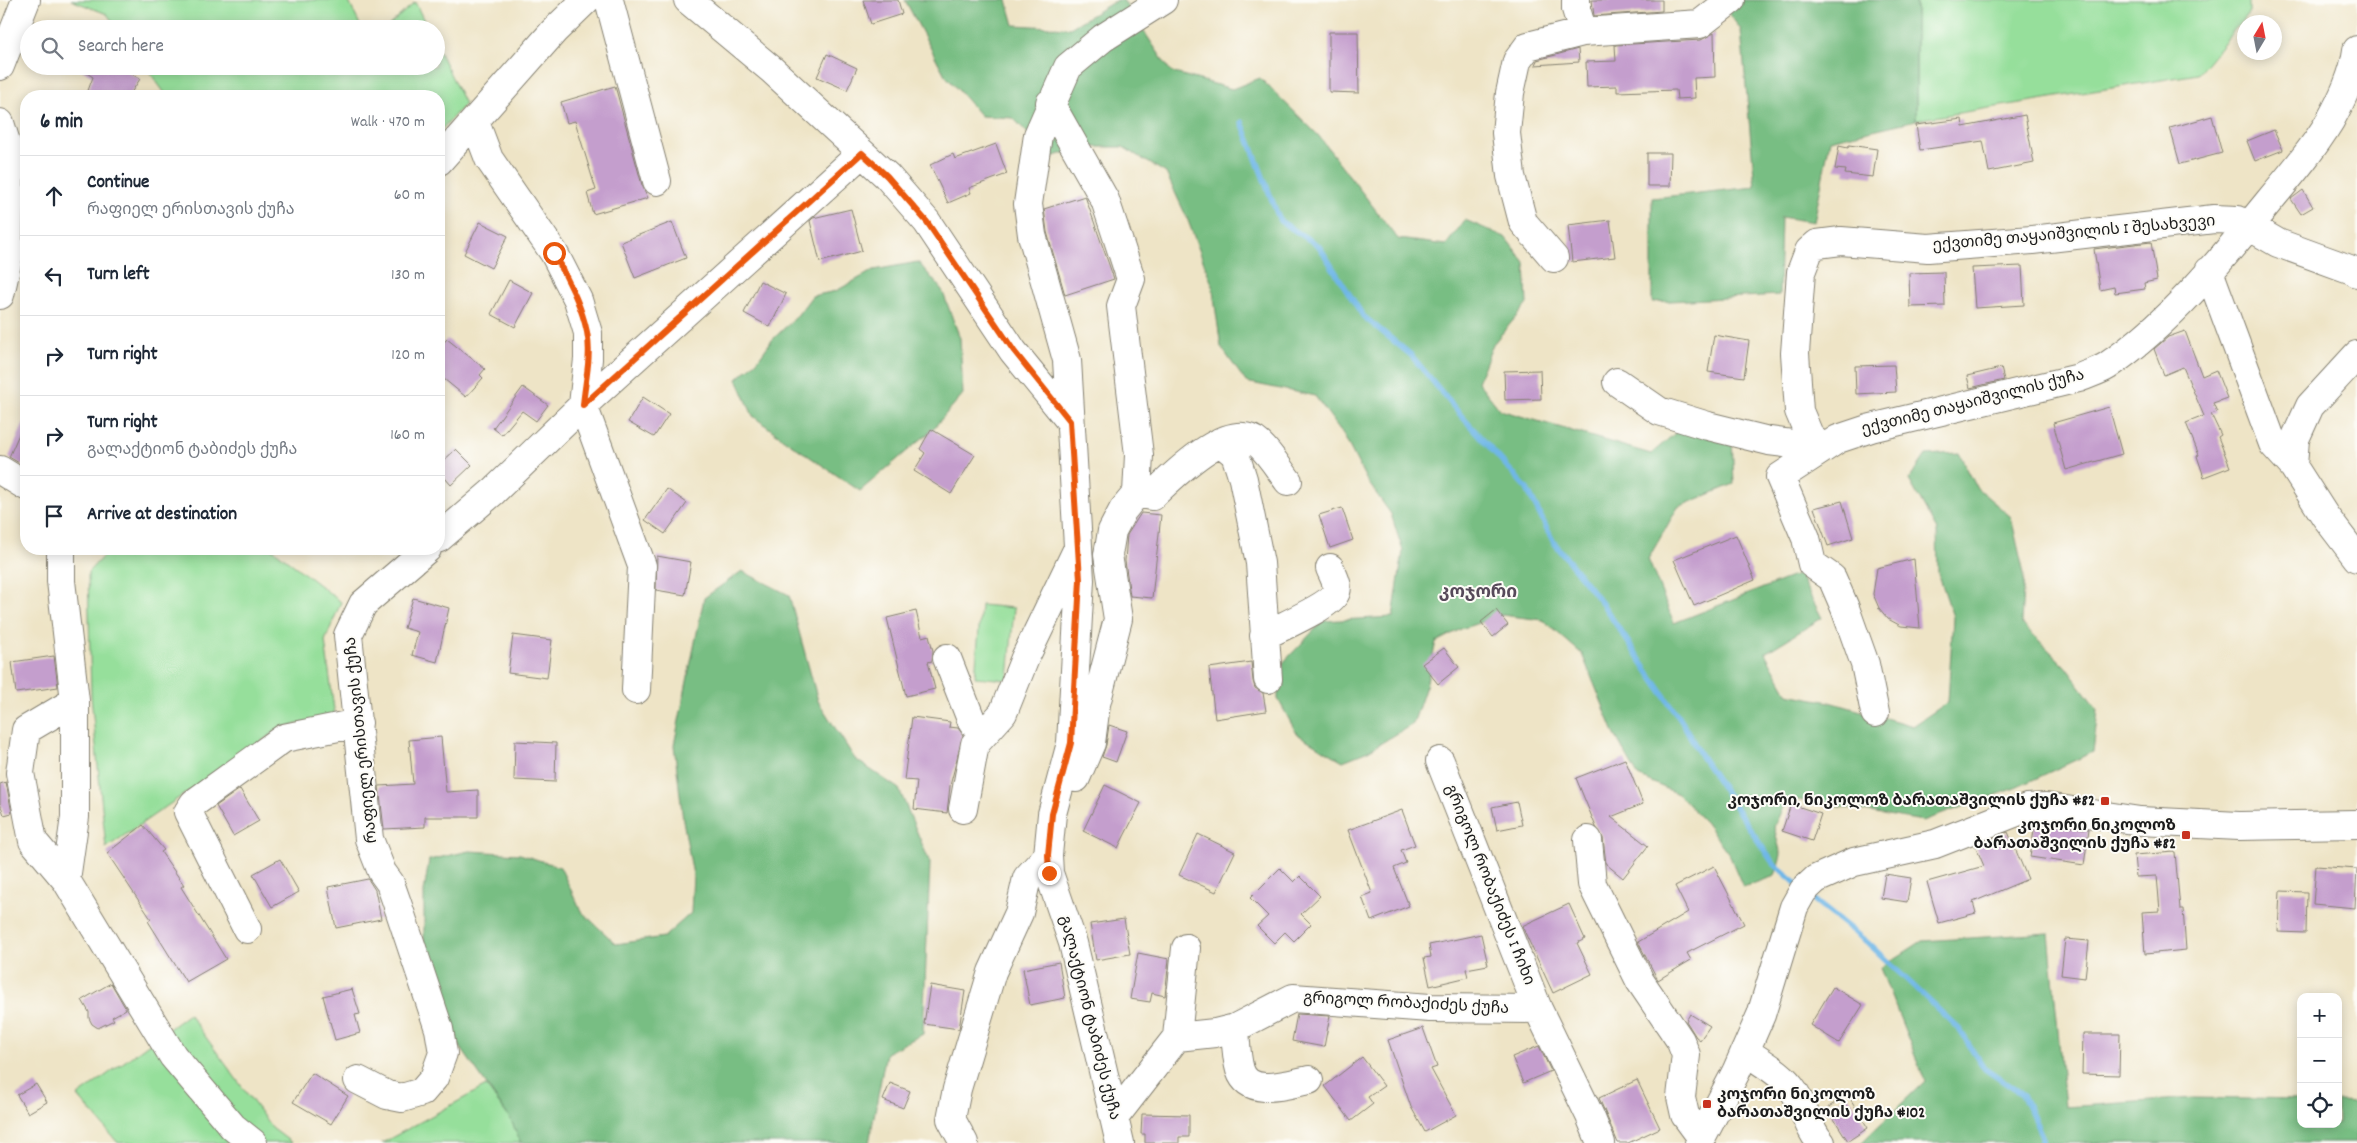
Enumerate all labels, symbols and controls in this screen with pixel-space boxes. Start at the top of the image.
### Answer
north arrow [2237,15,2282,60]
search box [20,20,445,75]
icon: search [38,34,66,62]
text: Search here [78,34,164,61]
text: 6 min [40,108,83,138]
text: Walk · 470 m [351,111,425,134]
text: Continue [87,170,149,197]
icon: ahead [40,182,68,210]
text: 60 m [394,184,425,207]
text: რაფიელ ერისთავის ქუჩა [87,199,295,222]
street label: ექვთიმე თაყაიშვილის I შესახვევი [1932,210,2216,258]
route start [543,242,566,265]
icon: left [40,262,68,290]
text: Turn left [87,262,150,289]
text: 130 m [391,264,425,287]
icon: right [40,342,68,370]
text: Turn right [87,342,158,369]
text: 120 m [391,344,425,367]
street label: ექვთიმე თაყაიშვილის ქუჩა [1859,364,2087,442]
text: Turn right [87,410,158,437]
icon: right [40,422,68,450]
text: 160 m [390,424,425,447]
text: გალაქტიონ ტაბიძეს ქუჩა [87,439,297,462]
icon: arrive [40,502,68,530]
text: Arrive at destination [87,502,237,529]
district label: კოჯორი [1439,581,1517,606]
street label: რაფიელ ერისთავის ქუჩა [340,636,384,844]
street label: გრიგოლ რობაქიძეს I ჩიხი [1438,781,1540,989]
place label: კოჯორი, ნიკოლოზ ბარათაშვილის ქუჩა #82 [1727,790,2095,813]
marker: კოჯორი, ნიკოლოზ ბარათაშვილის ქუჩა #82 [2099,795,2111,807]
place label: კოჯორი ნიკოლოზ ბარათაშვილის ქუჩა #82 [1974,815,2176,856]
marker: კოჯორი ნიკოლოზ ბარათაშვილის ქუჩა #82 [2180,829,2192,841]
route end [1038,862,1061,885]
street label: გალაქტიონ ტაბიძეს ქუჩა [1052,913,1126,1123]
street label: გრიგოლ რობაქიძეს ქუჩა [1303,987,1509,1021]
map controls [2297,993,2342,1128]
button: + [2297,993,2342,1038]
button: − [2297,1038,2342,1083]
button: locate [2297,1083,2342,1128]
place label: კოჯორი ნიკოლოზ ბარათაშვილის ქუჩა #102 [1717,1084,1925,1125]
marker: კოჯორი ნიკოლოზ ბარათაშვილის ქუჩა #102 [1701,1098,1713,1110]

